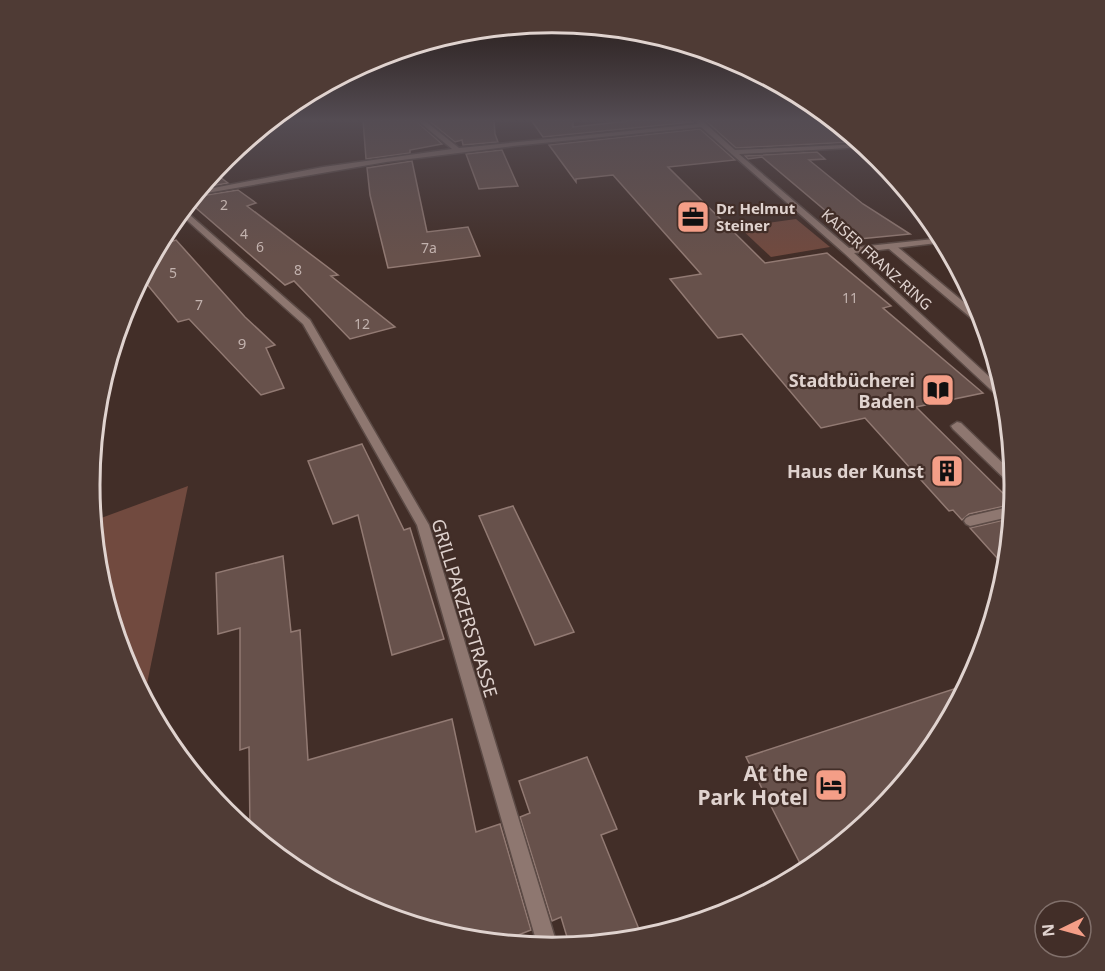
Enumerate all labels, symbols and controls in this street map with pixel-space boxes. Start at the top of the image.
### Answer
house number: 2 [220,195,228,214]
place label: Dr. Helmut Steiner [716,198,796,235]
office icon: Dr. Helmut Steiner [675,199,711,235]
street label: KAISER FRANZ-RING [818,204,936,314]
house number: 4 [240,224,248,243]
house number: 6 [256,237,264,256]
house number: 7a [421,238,437,257]
house number: 8 [294,260,302,279]
house number: 5 [169,263,177,282]
house number: 11 [842,288,858,307]
house number: 7 [195,295,203,314]
house number: 12 [354,314,370,333]
house number: 9 [238,333,246,353]
place label: Stadtbücherei Baden [789,368,915,413]
library icon: Stadtbücherei Baden [920,372,956,408]
building icon: Haus der Kunst [929,453,965,489]
place label: Haus der Kunst [787,459,924,483]
street label: GRILLPARZERSTRASSE [426,516,504,700]
place label: At the Park Hotel [697,759,808,811]
hotel icon: At the Park Hotel [813,767,849,803]
north arrow [1033,899,1093,959]
text: N [1037,923,1060,938]

